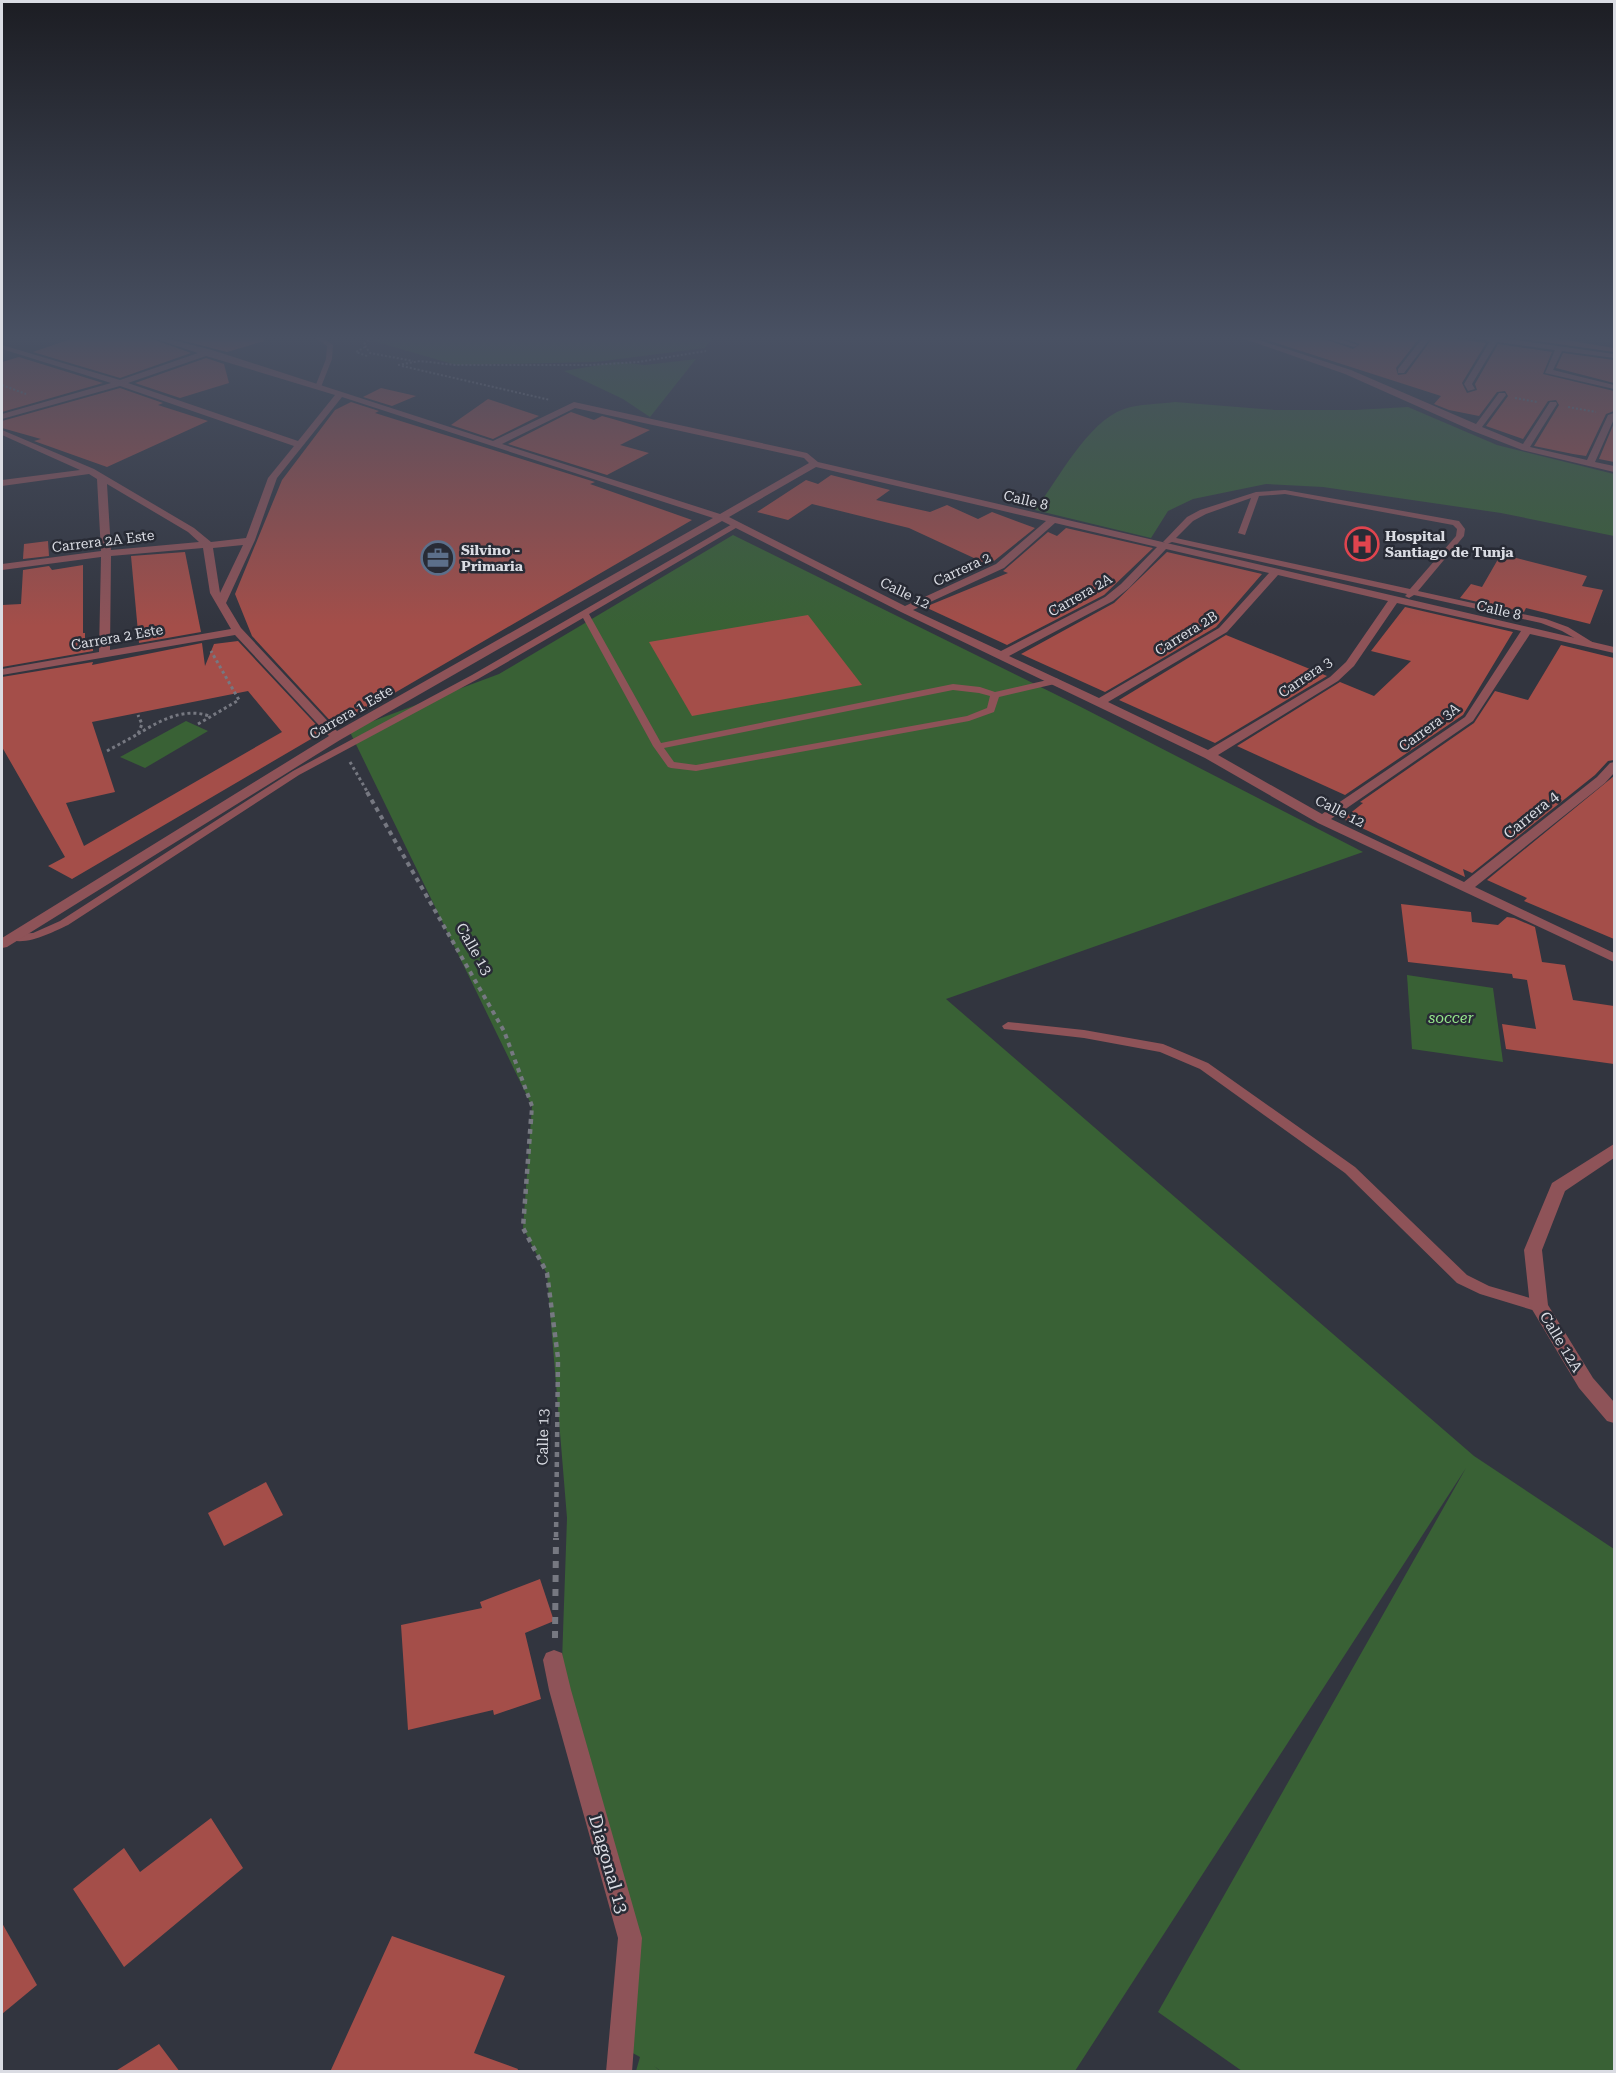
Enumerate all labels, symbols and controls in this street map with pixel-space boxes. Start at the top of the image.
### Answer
street label: Calle 8 [1002,487,1050,513]
hospital icon: Hospital Santiago de Tunja [1344,526,1380,562]
street label: Carrera 2A Este [51,527,155,555]
place label: Hospital Santiago de Tunja [1385,528,1514,560]
office icon: Silvino - Primaria [420,540,456,576]
place label: Silvino - Primaria [461,542,524,574]
street label: Carrera 2 [931,549,993,589]
street label: Carrera 2A [1045,570,1115,620]
street label: Calle 12 [878,574,933,612]
street label: Calle 8 [1475,597,1523,623]
street label: Carrera 2B [1152,607,1220,659]
street label: Carrera 2 Este [70,621,165,653]
street label: Carrera 3 [1275,653,1335,701]
street label: Carrera 1 Este [307,682,396,742]
street label: Carrera 3A [1396,700,1463,754]
street label: Carrera 4 [1500,787,1563,843]
street label: Calle 12 [1313,792,1367,830]
street label: Calle 13 [452,920,496,978]
park label: soccer [1428,1009,1474,1027]
street label: Calle 12A [1536,1308,1586,1376]
street label: Calle 13 [534,1408,552,1466]
street label: Diagonal 13 [585,1812,633,1916]

